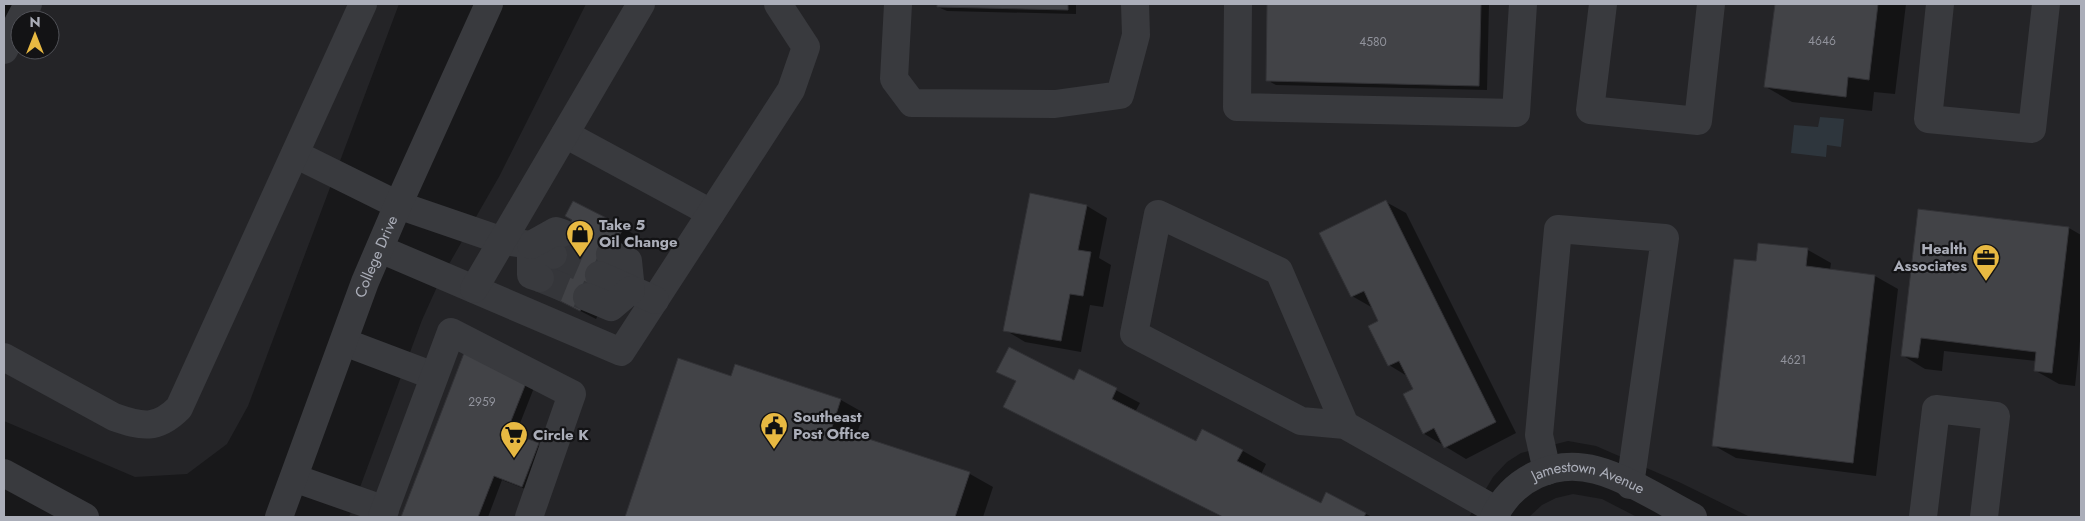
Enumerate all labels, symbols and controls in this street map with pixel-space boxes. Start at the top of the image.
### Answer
north arrow [10,10,60,60]
text: N [29,12,41,32]
house number: 4646 [1808,32,1836,50]
house number: 4580 [1359,33,1387,51]
street label: College Drive [349,212,403,301]
place label: Take 5 Oil Change [599,214,678,253]
shop icon: Take 5 Oil Change [565,219,595,258]
place label: Health Associates [1893,238,1967,277]
office icon: Health Associates [1971,243,2001,282]
house number: 4621 [1780,351,1806,369]
house number: 2959 [468,393,496,411]
place label: Southeast Post Office [793,406,870,445]
public building icon: Southeast Post Office [759,411,789,450]
supermarket icon: Circle K [499,420,529,459]
place label: Circle K [533,424,589,446]
street label: Jamestown Avenue [1526,456,1649,500]

